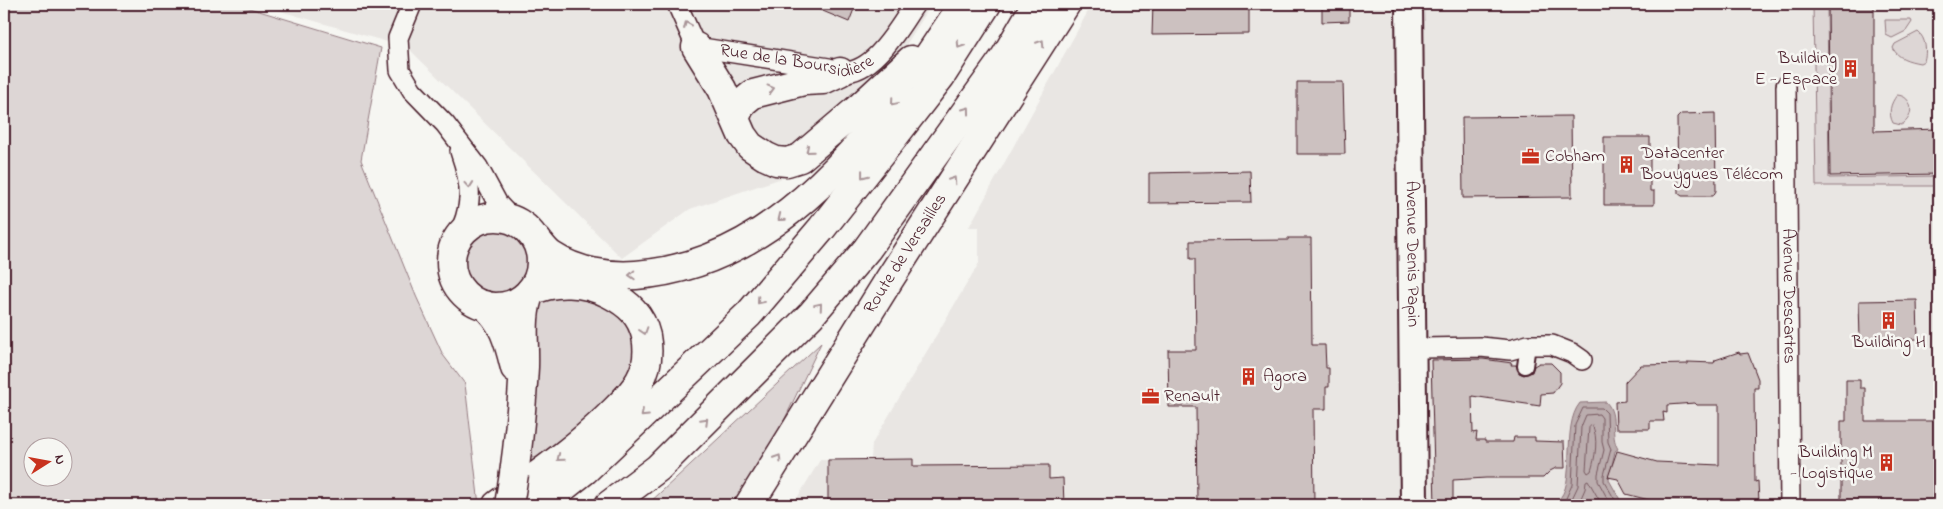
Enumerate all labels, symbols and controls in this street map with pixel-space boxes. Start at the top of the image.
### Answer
one-way arrow [682,21,693,30]
street label: Rue de la Boursidière [718,38,881,85]
one-way arrow [957,39,967,48]
one-way arrow [1034,40,1044,49]
place label: Building E - Espace [1755,46,1838,93]
building icon: Building E - Espace [1841,59,1861,79]
one-way arrow [766,85,774,95]
one-way arrow [891,96,900,105]
one-way arrow [961,106,970,116]
place label: Datacenter Bouygues Télécom [1640,141,1783,189]
one-way arrow [806,144,815,153]
place label: Cobham [1545,144,1605,170]
office icon: Cobham [1521,147,1541,167]
building icon: Datacenter Bouygues Télécom [1617,154,1637,174]
one-way arrow [861,169,869,178]
one-way arrow [947,177,957,186]
one-way arrow [463,181,474,189]
street label: Avenue Denis Papin [1398,181,1425,327]
street label: Route de Versailles [858,189,954,319]
one-way arrow [778,213,787,222]
street label: Avenue Descartes [1774,228,1802,364]
one-way arrow [628,270,636,281]
one-way arrow [757,295,766,304]
one-way arrow [814,302,823,311]
building icon: Building H [1879,310,1899,330]
one-way arrow [638,327,648,335]
place label: Building H [1851,330,1926,357]
place label: Agora [1263,364,1307,391]
building icon: Agora [1239,367,1259,387]
place label: Renault [1164,384,1220,410]
office icon: Renault [1140,387,1160,407]
one-way arrow [641,409,650,418]
one-way arrow [699,418,708,427]
north arrow [22,436,72,486]
place label: Building M - Logistique [1790,440,1874,488]
one-way arrow [557,452,566,460]
text: N [48,453,70,466]
building icon: Building M - Logistique [1877,453,1897,473]
one-way arrow [772,454,782,463]

